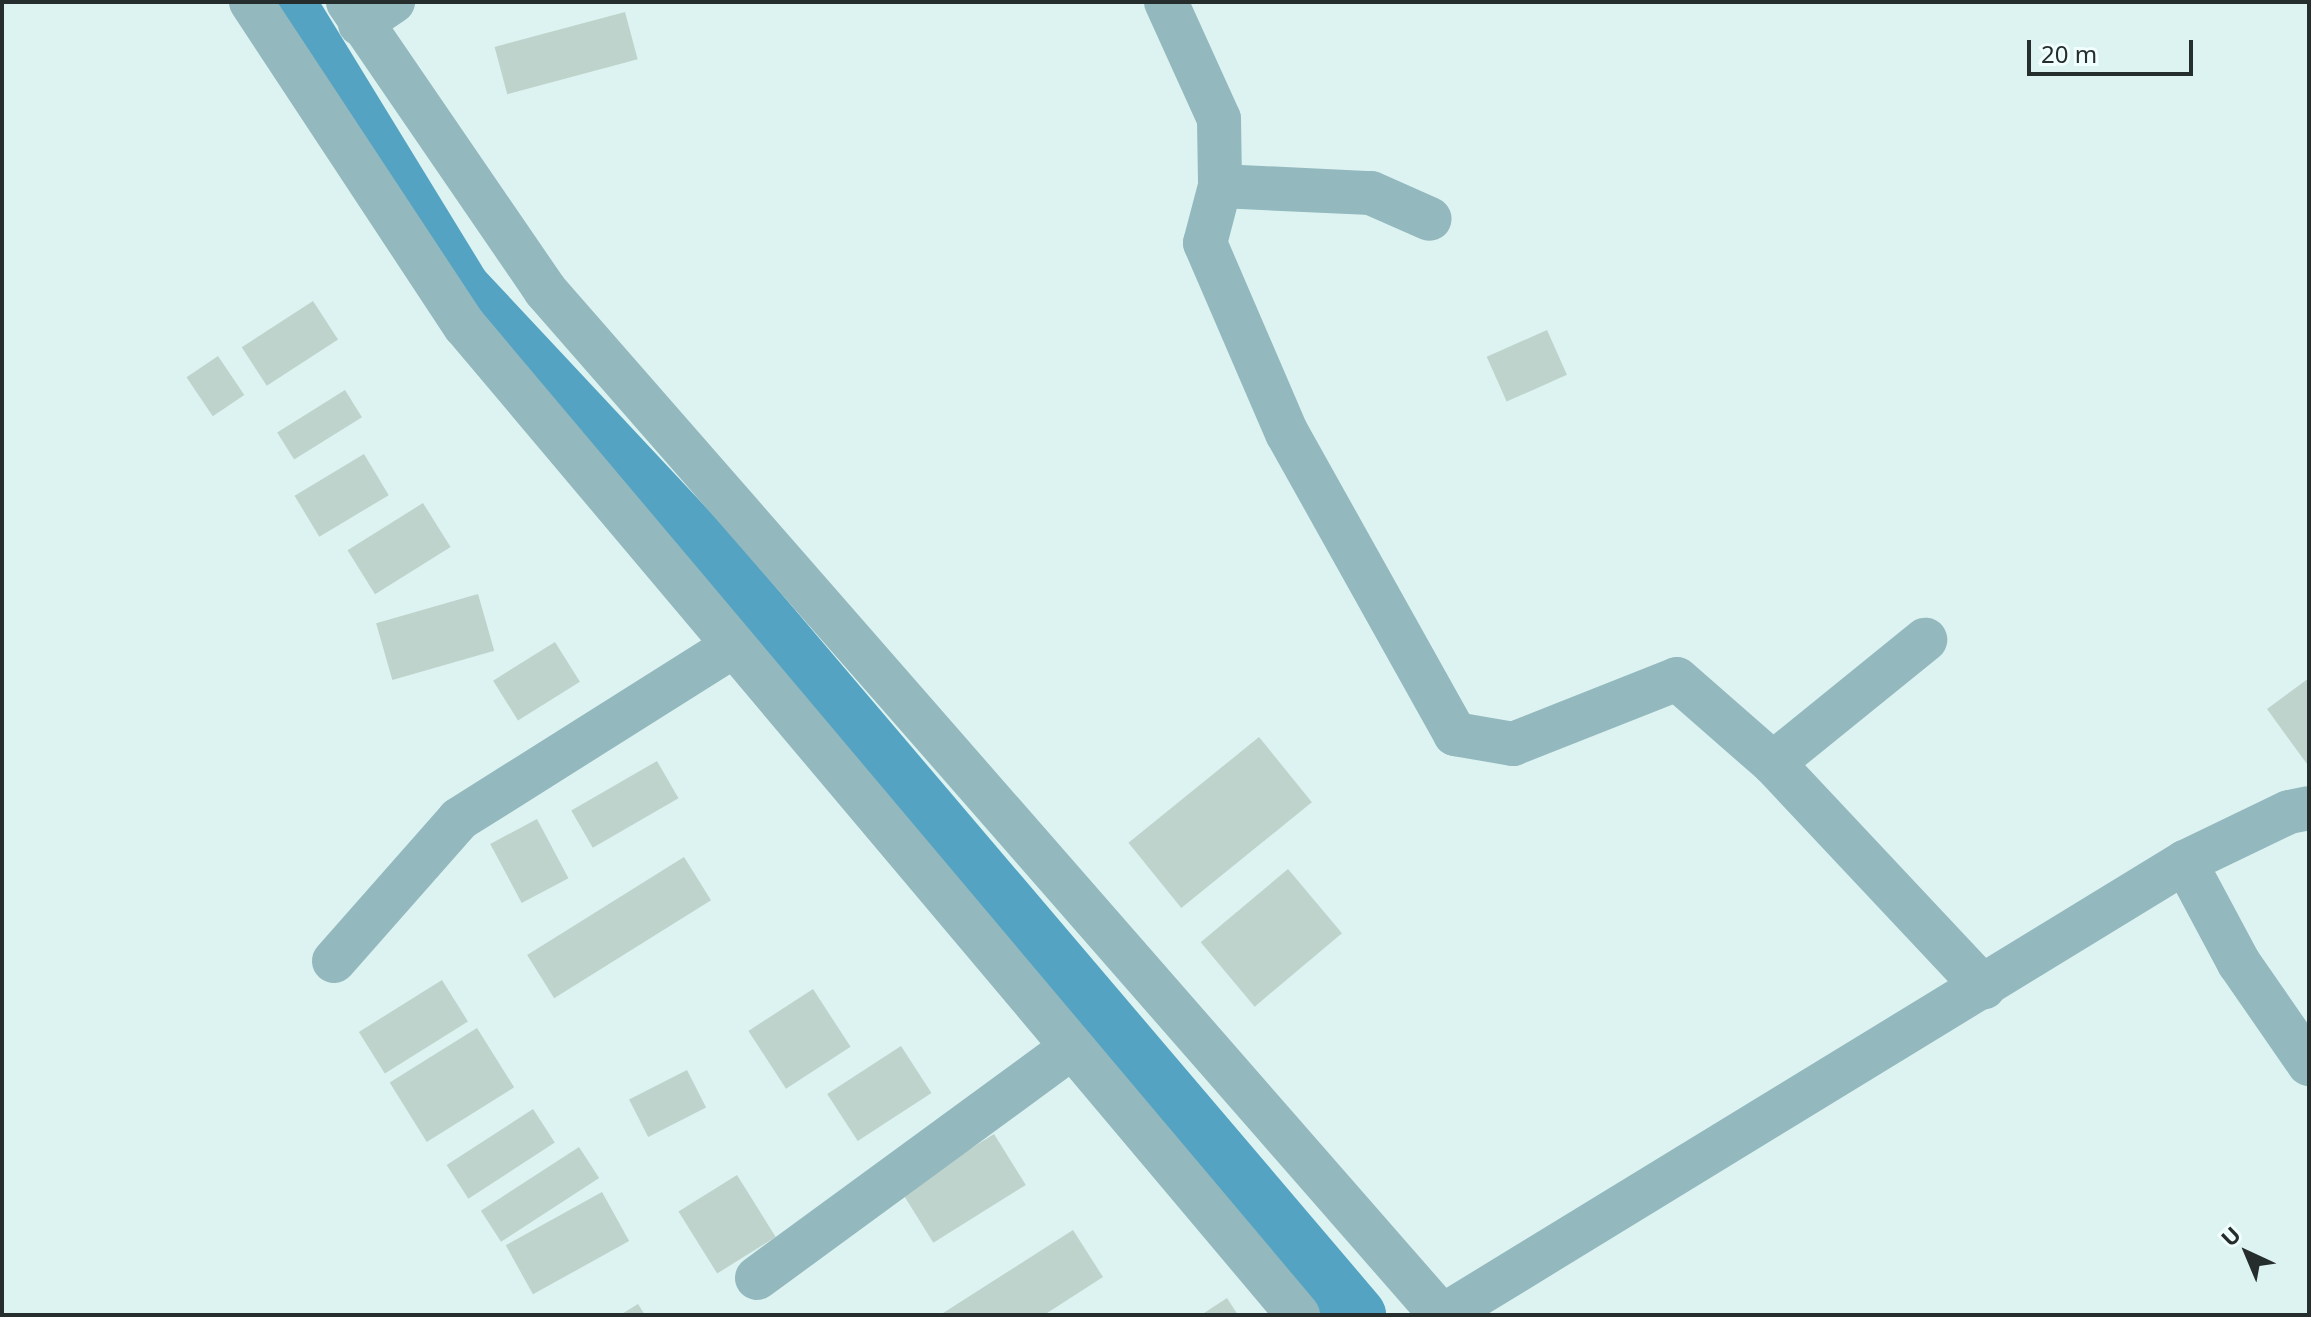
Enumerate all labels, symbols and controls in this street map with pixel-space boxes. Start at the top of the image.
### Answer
scale bar [2031,24,2197,74]
text: 20 m [2041,37,2097,70]
north arrow [2207,1213,2287,1293]
text: U [2214,1219,2247,1252]

